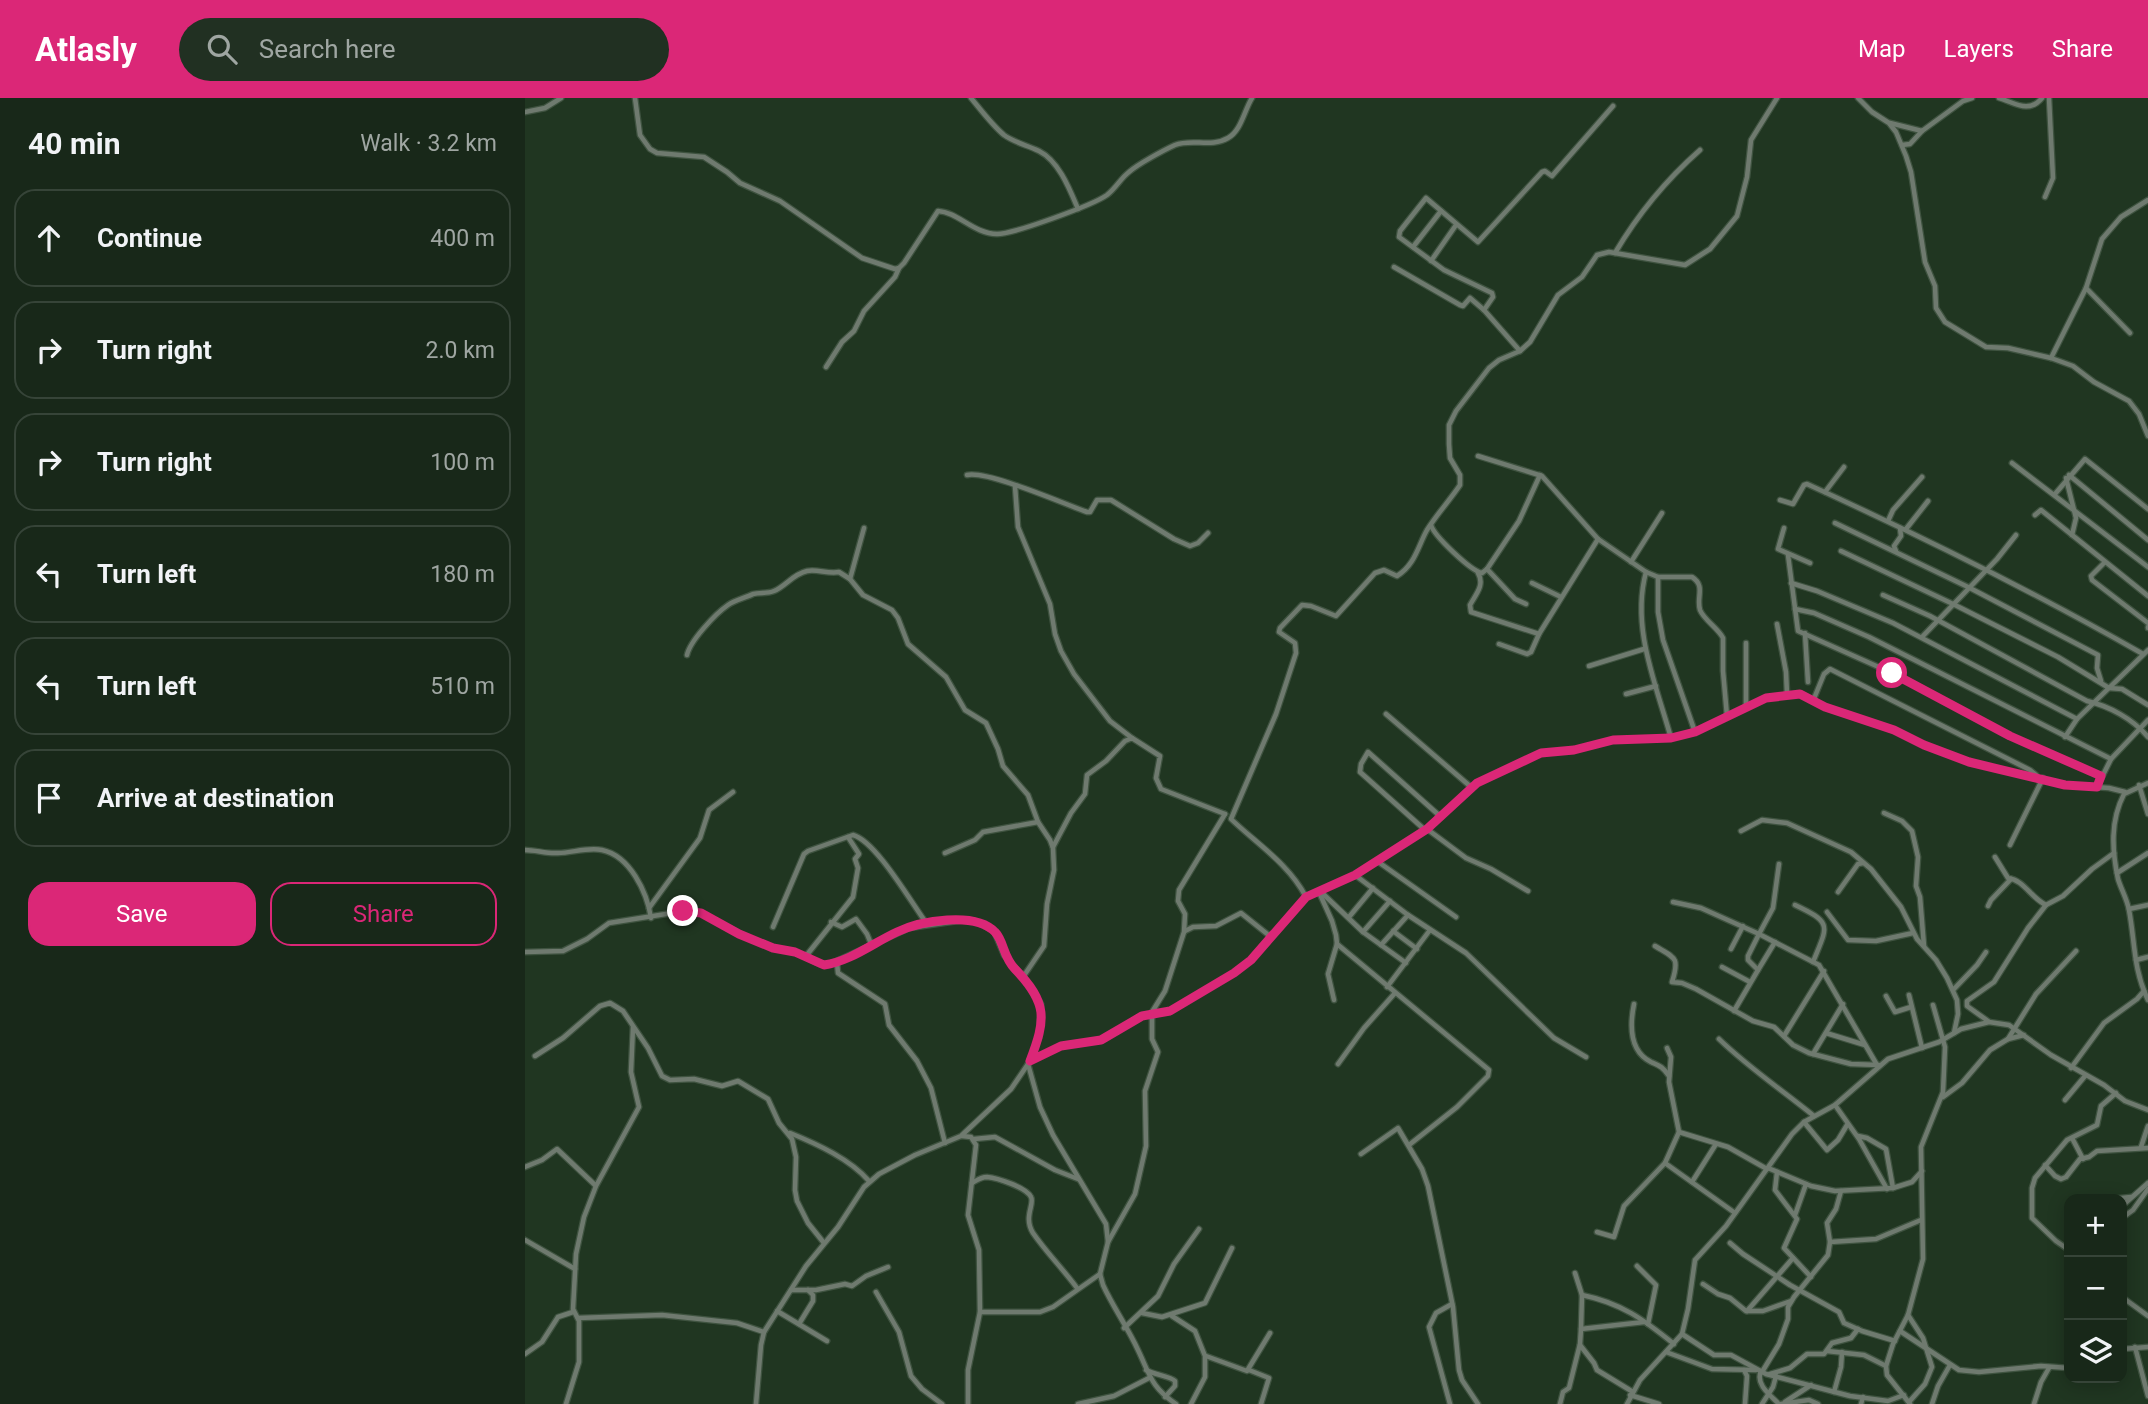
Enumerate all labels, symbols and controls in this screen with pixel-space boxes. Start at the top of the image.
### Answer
search box [179,18,669,81]
text: Atlasly [35,30,137,69]
icon: search [203,30,241,68]
text: Search here [259,34,396,64]
text: Map [1858,35,1906,63]
text: Layers [1944,35,2014,63]
text: Share [2052,35,2113,63]
text: 40 min [28,126,121,161]
text: Walk · 3.2 km [360,130,497,157]
icon: ahead [30,219,68,257]
text: Continue [97,223,202,253]
text: 400 m [430,225,495,252]
icon: right [30,331,68,369]
text: Turn right [97,335,212,365]
text: 2.0 km [426,337,495,364]
icon: right [30,443,68,481]
text: Turn right [97,447,212,477]
text: 100 m [430,449,495,476]
icon: left [30,555,68,593]
text: Turn left [97,559,196,589]
text: 180 m [430,561,495,588]
route start [1876,657,1907,688]
icon: left [30,667,68,705]
text: Turn left [97,671,196,701]
text: 510 m [430,673,495,700]
icon: arrive [30,779,68,817]
text: Arrive at destination [97,783,334,813]
button: Save [28,882,256,946]
button: Share [270,882,497,946]
route end [667,895,698,926]
map controls [2064,1194,2127,1383]
button: + [2064,1194,2127,1257]
button: − [2064,1257,2127,1320]
button: layers [2064,1320,2127,1383]

